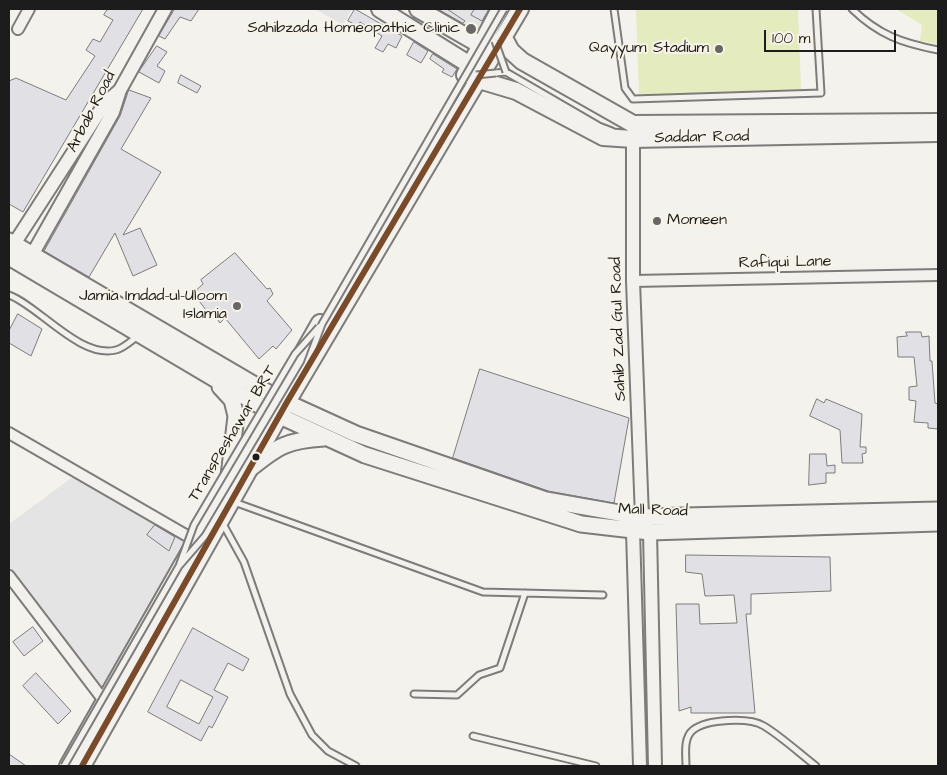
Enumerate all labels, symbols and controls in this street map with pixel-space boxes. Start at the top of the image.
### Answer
place label: Sahibzada Homeopathic Clinic [247,19,460,39]
scale bar [767,20,900,52]
marker: Sahibzada Homeopathic Clinic [464,22,478,36]
text: 100 m [772,28,811,49]
place label: Qayyum Stadium [589,39,709,59]
marker: Qayyum Stadium [713,43,725,55]
street label: Arbab Road [63,68,121,156]
street label: Saddar Road [654,128,750,148]
place label: Momeen [667,211,727,231]
marker: Momeen [651,215,663,227]
street label: Rafiqui Lane [739,253,831,273]
street label: Sahib Zad Gul Road [607,257,631,401]
place label: Jamia Imdad-ul-Uloom Islamia [79,287,227,325]
marker: Jamia Imdad-ul-Uloom Islamia [231,300,243,312]
street label: TransPeshawar BRT [185,363,281,505]
unlabelled marker [251,452,261,462]
street label: Mall Road [618,500,688,522]

